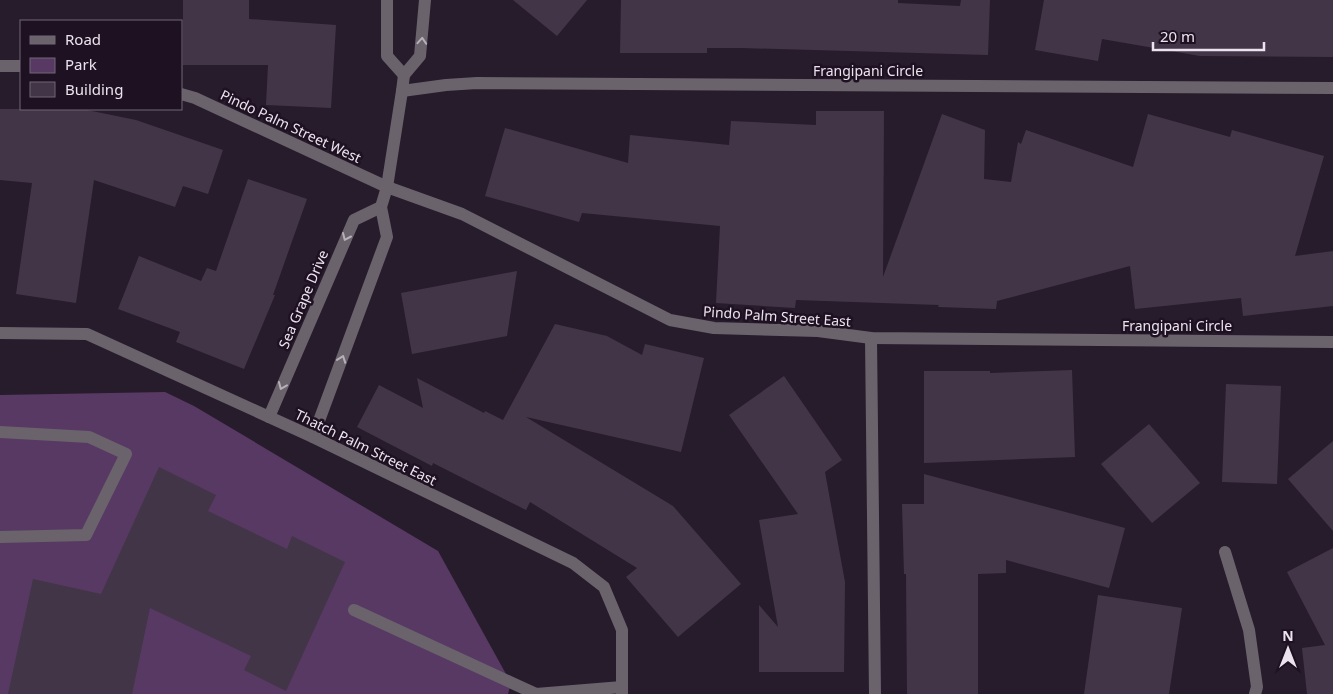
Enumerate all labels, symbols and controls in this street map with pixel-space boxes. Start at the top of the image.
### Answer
legend [20,20,182,110]
scale bar [1153,20,1264,52]
text: 20 m [1160,26,1195,46]
text: Road [65,29,101,49]
one-way arrow [416,36,427,44]
text: Park [65,54,97,74]
street label: Frangipani Circle [813,61,923,80]
text: Building [65,79,123,99]
street label: Pindo Palm Street West [218,85,364,167]
one-way arrow [342,232,352,241]
street label: Sea Grape Drive [274,247,332,351]
street label: Pindo Palm Street East [702,301,852,331]
street label: Frangipani Circle [1122,316,1232,335]
one-way arrow [336,355,346,364]
one-way arrow [277,381,288,390]
street label: Thatch Palm Street East [292,404,440,490]
north arrow [1263,624,1313,674]
text: N [1282,626,1294,645]

